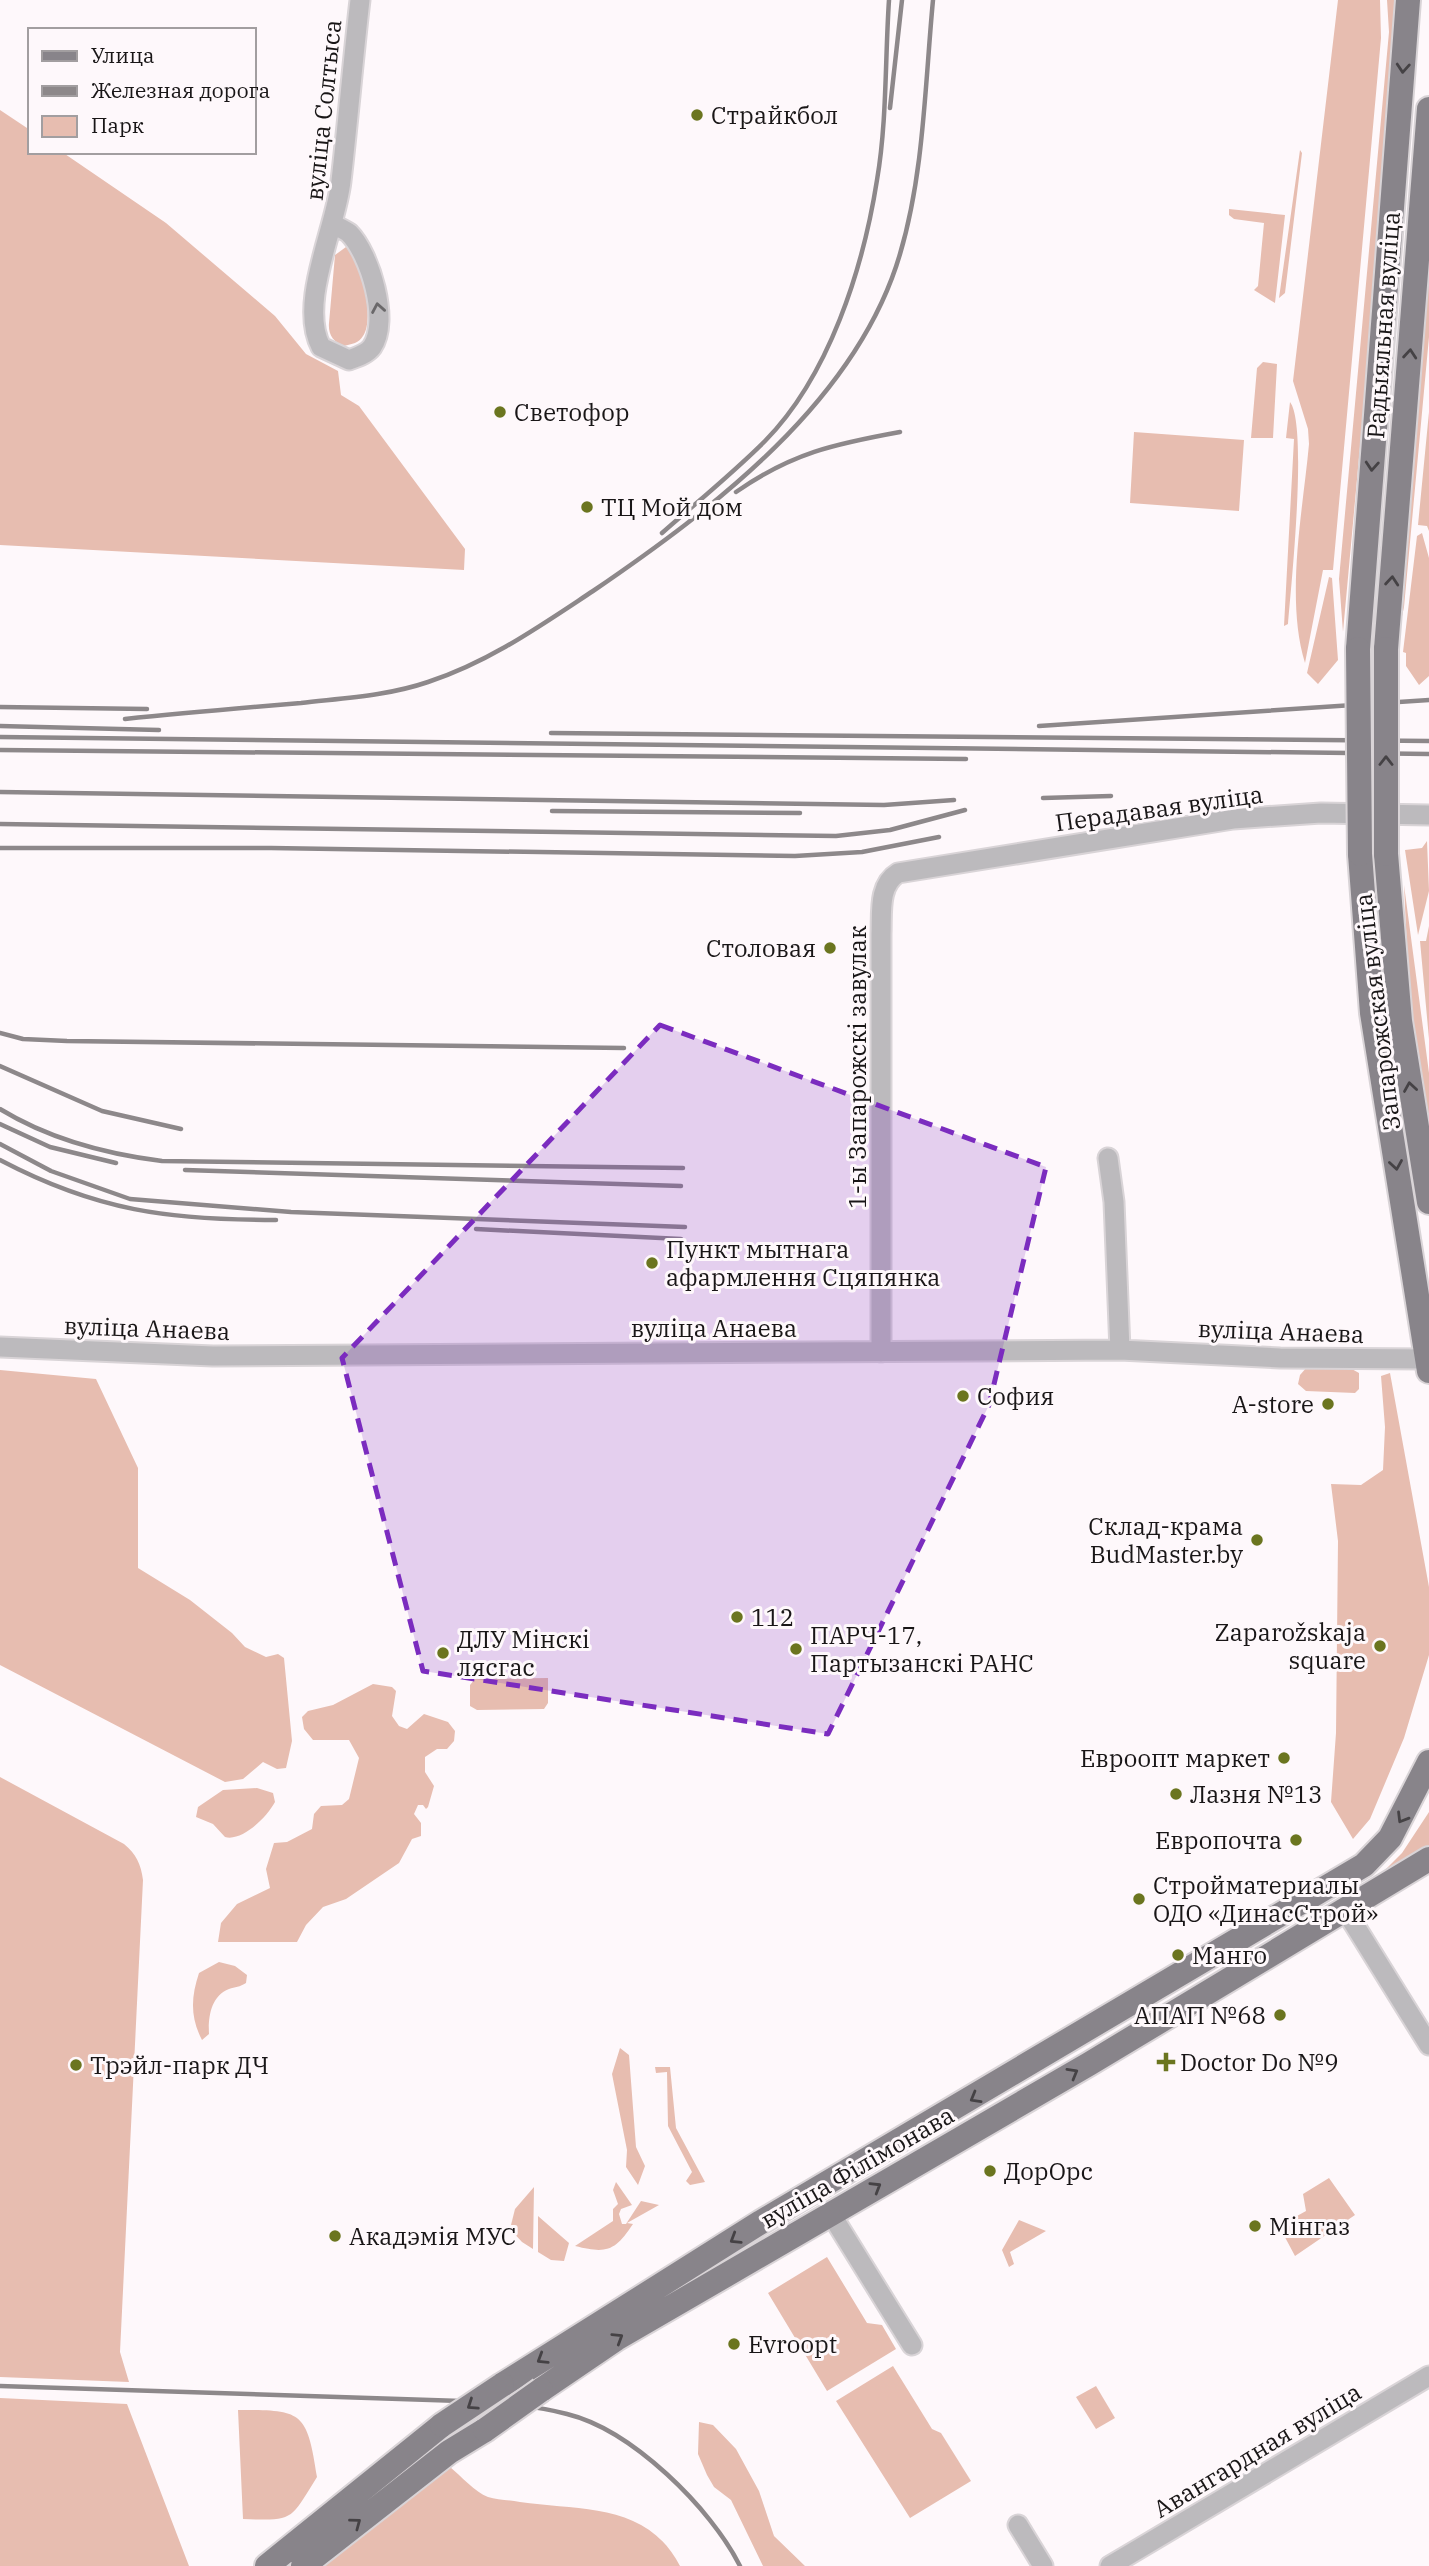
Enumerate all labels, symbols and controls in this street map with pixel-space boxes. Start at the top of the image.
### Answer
street label: вуліца Солтыса [298,18,348,202]
legend [28,28,256,154]
text: Улица [91,41,155,69]
one-way arrow [1396,63,1411,74]
text: Железная дорога [91,76,270,104]
place label: Страйкбол [711,99,838,131]
marker: Страйкбол [689,107,705,123]
text: Парк [91,111,144,139]
street label: Радыяльная вуліца [1359,210,1407,440]
one-way arrow [372,302,387,314]
one-way arrow [1402,348,1417,359]
place label: Светофор [514,396,629,428]
marker: Светофор [492,404,508,420]
one-way arrow [1365,461,1380,472]
place label: ТЦ Мой дом [601,491,743,523]
marker: ТЦ Мой дом [579,499,595,515]
one-way arrow [1384,575,1399,586]
one-way arrow [1378,756,1394,766]
street label: Перадавая вуліца [1053,778,1265,838]
street label: Запарожская вуліца [1347,892,1407,1132]
street label: 1-ы Запарожскі завулак [841,925,873,1209]
place label: Столовая [706,932,816,964]
marker: Столовая [822,940,838,956]
one-way arrow [1403,1081,1418,1093]
one-way arrow [1388,1159,1403,1171]
place label: Пункт мытнага афармлення Сцяпянка [666,1233,940,1293]
marker: Пункт мытнага афармлення Сцяпянка [644,1255,660,1271]
street label: вуліца Анаева [63,1309,231,1347]
street label: вуліца Анаева [631,1312,797,1344]
street label: вуліца Анаева [1197,1312,1365,1350]
place label: София [977,1380,1054,1412]
marker: София [955,1388,971,1404]
place label: А-store [1232,1388,1314,1420]
marker: А-store [1320,1396,1336,1412]
place label: Склад-крама BudMaster.by [1088,1510,1243,1570]
marker: Склад-крама BudMaster.by [1249,1532,1265,1548]
place label: 112 [751,1601,794,1633]
marker: 112 [729,1609,745,1625]
place label: Zaparožskaja square [1214,1616,1366,1676]
place label: ПАРЧ-17, Партызанскі РАНС [810,1619,1034,1679]
place label: ДЛУ Мінскі лясгас [457,1623,590,1683]
marker: Zaparožskaja square [1372,1638,1388,1654]
marker: ПАРЧ-17, Партызанскі РАНС [788,1641,804,1657]
marker: ДЛУ Мінскі лясгас [435,1645,451,1661]
place label: Евроопт маркет [1080,1742,1270,1774]
marker: Евроопт маркет [1276,1750,1292,1766]
place label: Лазня №13 [1190,1778,1322,1810]
marker: Лазня №13 [1168,1786,1184,1802]
one-way arrow [1397,1810,1410,1823]
place label: Европочта [1155,1824,1282,1856]
marker: Европочта [1288,1832,1304,1848]
place label: Стройматериалы ОДО «ДинасСтрой» [1153,1869,1378,1929]
marker: Стройматериалы ОДО «ДинасСтрой» [1131,1891,1147,1907]
place label: Манго [1192,1939,1267,1971]
marker: Манго [1170,1947,1186,1963]
place label: АПАП №68 [1134,1999,1266,2031]
marker: АПАП №68 [1272,2007,1288,2023]
place label: Doctor Do №9 [1180,2046,1339,2078]
place label: Трэйл-парк ДЧ [90,2049,269,2081]
marker: Doctor Do №9 [1158,2054,1174,2070]
marker: Трэйл-парк ДЧ [68,2057,84,2073]
one-way arrow [1066,2068,1079,2081]
one-way arrow [969,2089,982,2102]
street label: вуліца Філімонава [754,2099,960,2235]
place label: ДорОрс [1004,2155,1093,2187]
marker: ДорОрс [982,2163,998,2179]
one-way arrow [869,2183,882,2196]
place label: Мінгаз [1269,2210,1350,2242]
marker: Мінгаз [1247,2218,1263,2234]
place label: Акадэмія МУС [349,2220,516,2252]
marker: Акадэмія МУС [327,2228,343,2244]
one-way arrow [730,2230,743,2243]
place label: Evroopt [748,2328,837,2360]
one-way arrow [611,2334,624,2347]
marker: Evroopt [726,2336,742,2352]
one-way arrow [537,2351,550,2364]
street label: Авангардная вуліца [1147,2375,1367,2525]
one-way arrow [467,2397,480,2409]
one-way arrow [349,2519,361,2531]

